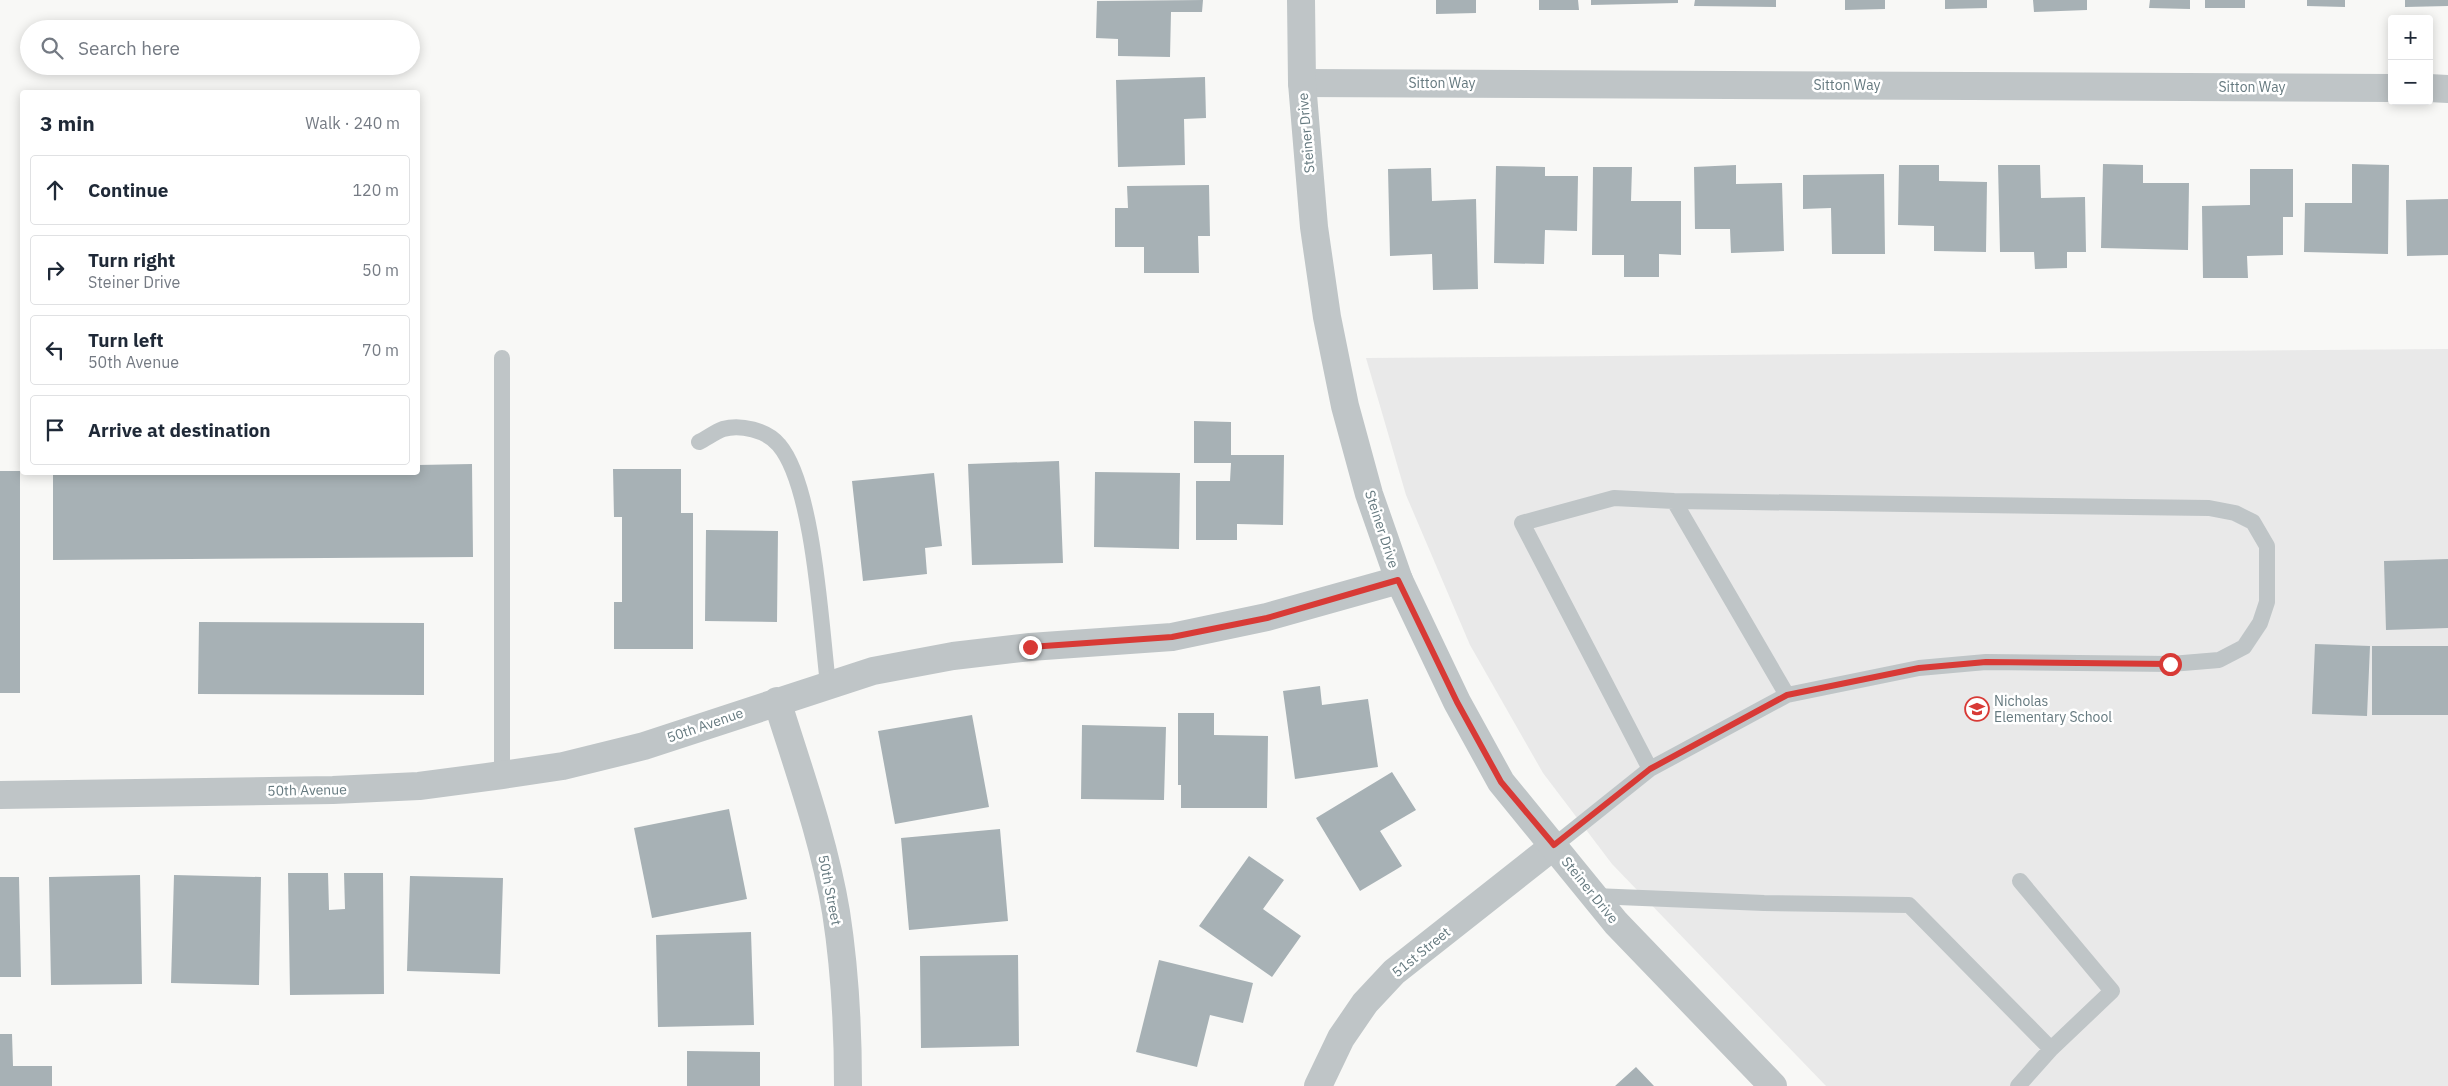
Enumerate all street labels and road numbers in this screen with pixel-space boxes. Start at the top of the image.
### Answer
street label: Sitton Way [1408,74,1476,92]
street label: Sitton Way [1813,76,1881,94]
street label: Sitton Way [2218,78,2286,96]
street label: Steiner Drive [1293,92,1318,174]
street label: Steiner Drive [1361,488,1403,570]
street label: 50th Avenue [664,703,746,746]
street label: 50th Avenue [267,780,347,800]
street label: 50th Street [814,853,846,927]
street label: Steiner Drive [1558,853,1623,927]
street label: 51st Street [1388,923,1454,981]

